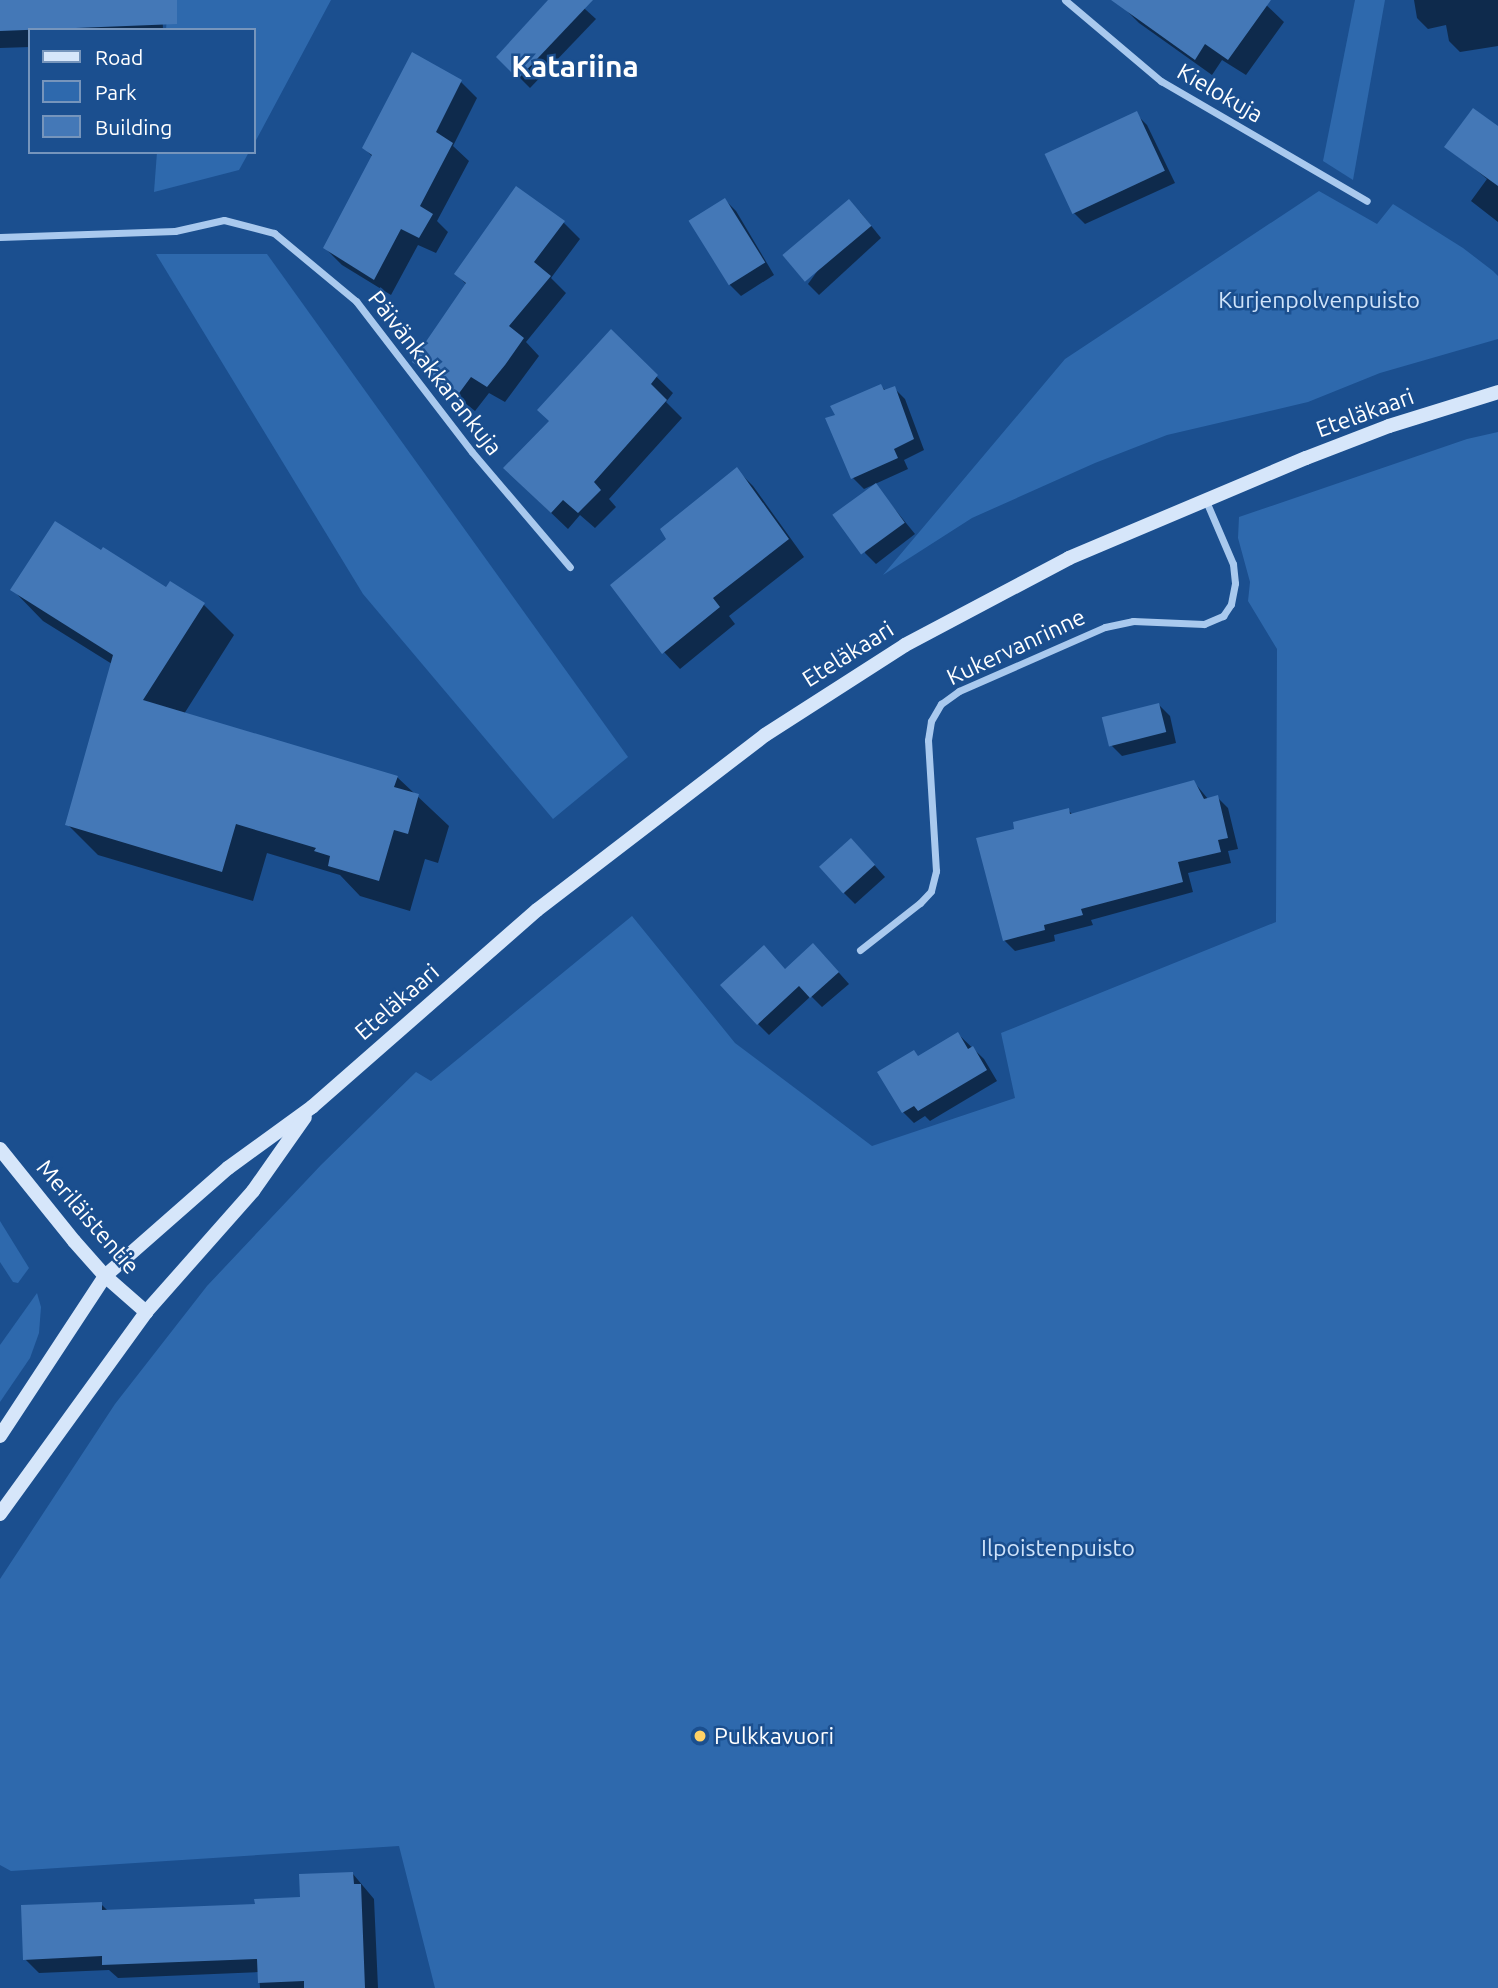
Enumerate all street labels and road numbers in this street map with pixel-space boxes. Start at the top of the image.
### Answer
street label: Kielokuja [1172,57,1268,129]
street label: Päivänkakkarankuja [362,285,508,461]
street label: Eteläkaari [1312,383,1418,443]
street label: Kukervanrinne [942,603,1090,691]
street label: Eteläkaari [797,615,899,693]
street label: Eteläkaari [349,958,445,1046]
street label: Meriläistentie [31,1154,145,1280]

